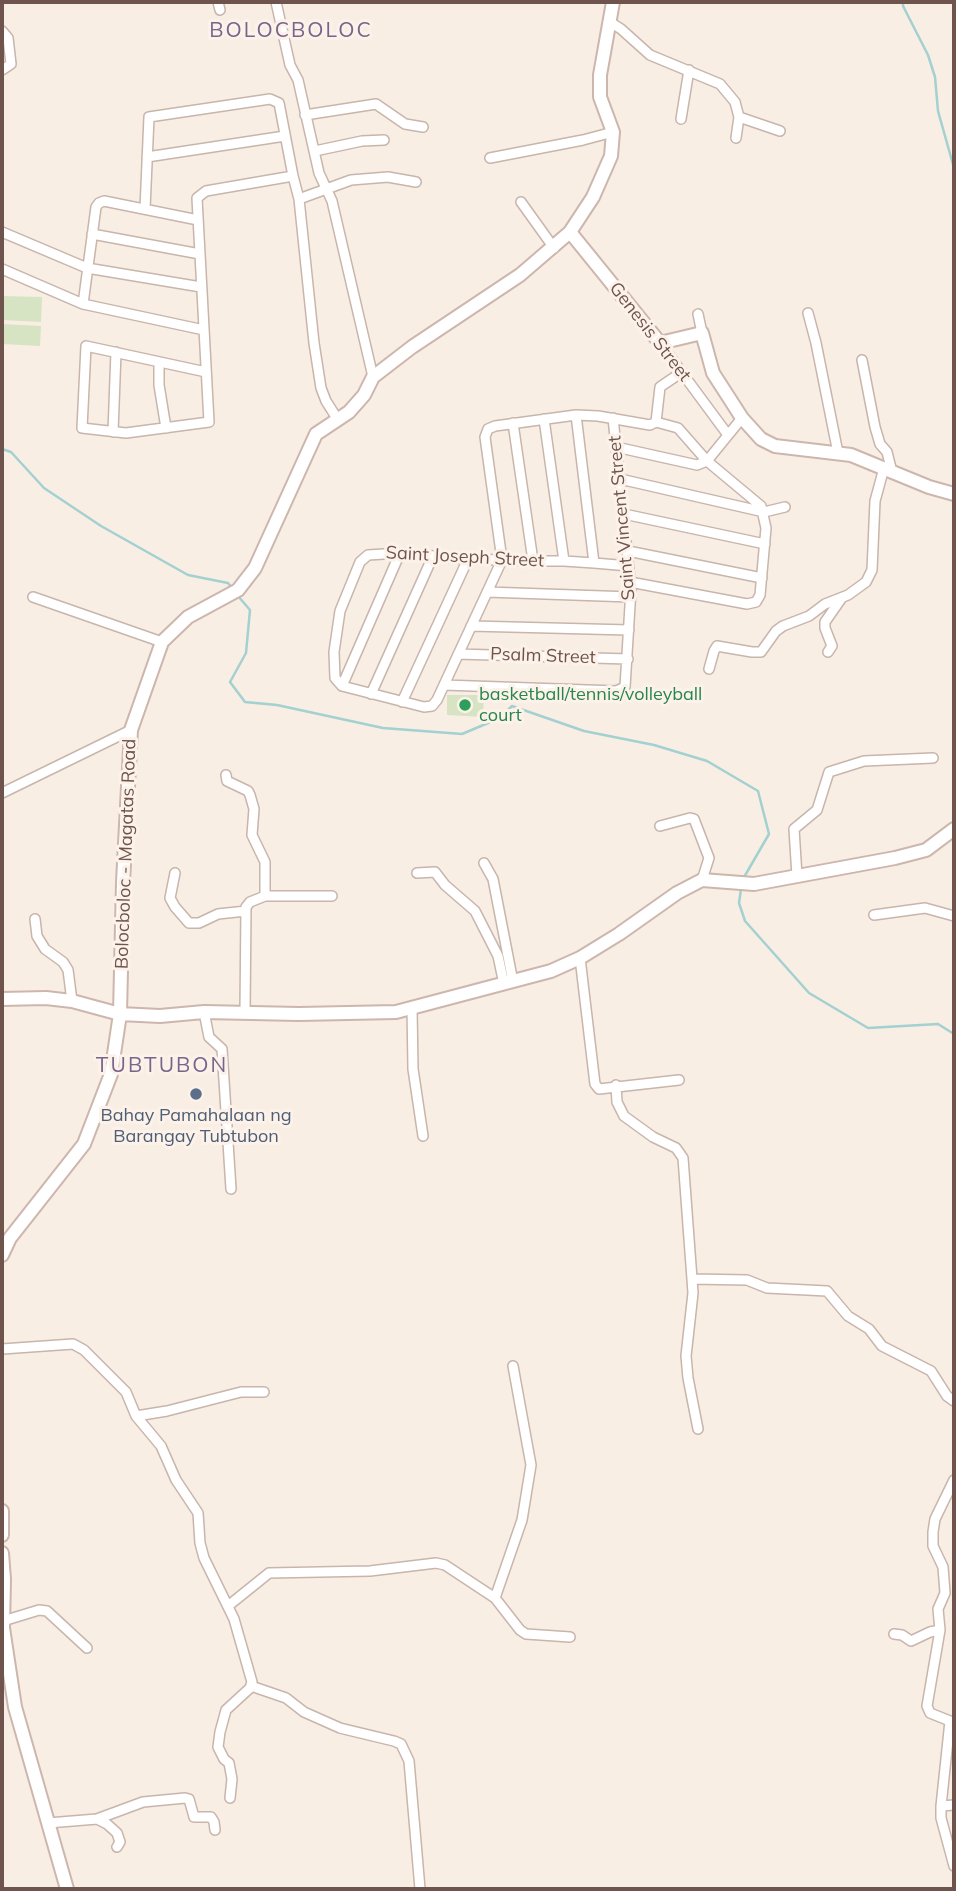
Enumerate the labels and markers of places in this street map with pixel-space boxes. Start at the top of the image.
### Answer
place label: basketball/tennis/volleyball court [479,684,702,726]
marker: basketball/tennis/volleyball court [457,697,473,713]
marker: Bahay Pamahalaan ng Barangay Tubtubon [188,1086,204,1102]
place label: Bahay Pamahalaan ng Barangay Tubtubon [100,1105,292,1148]

